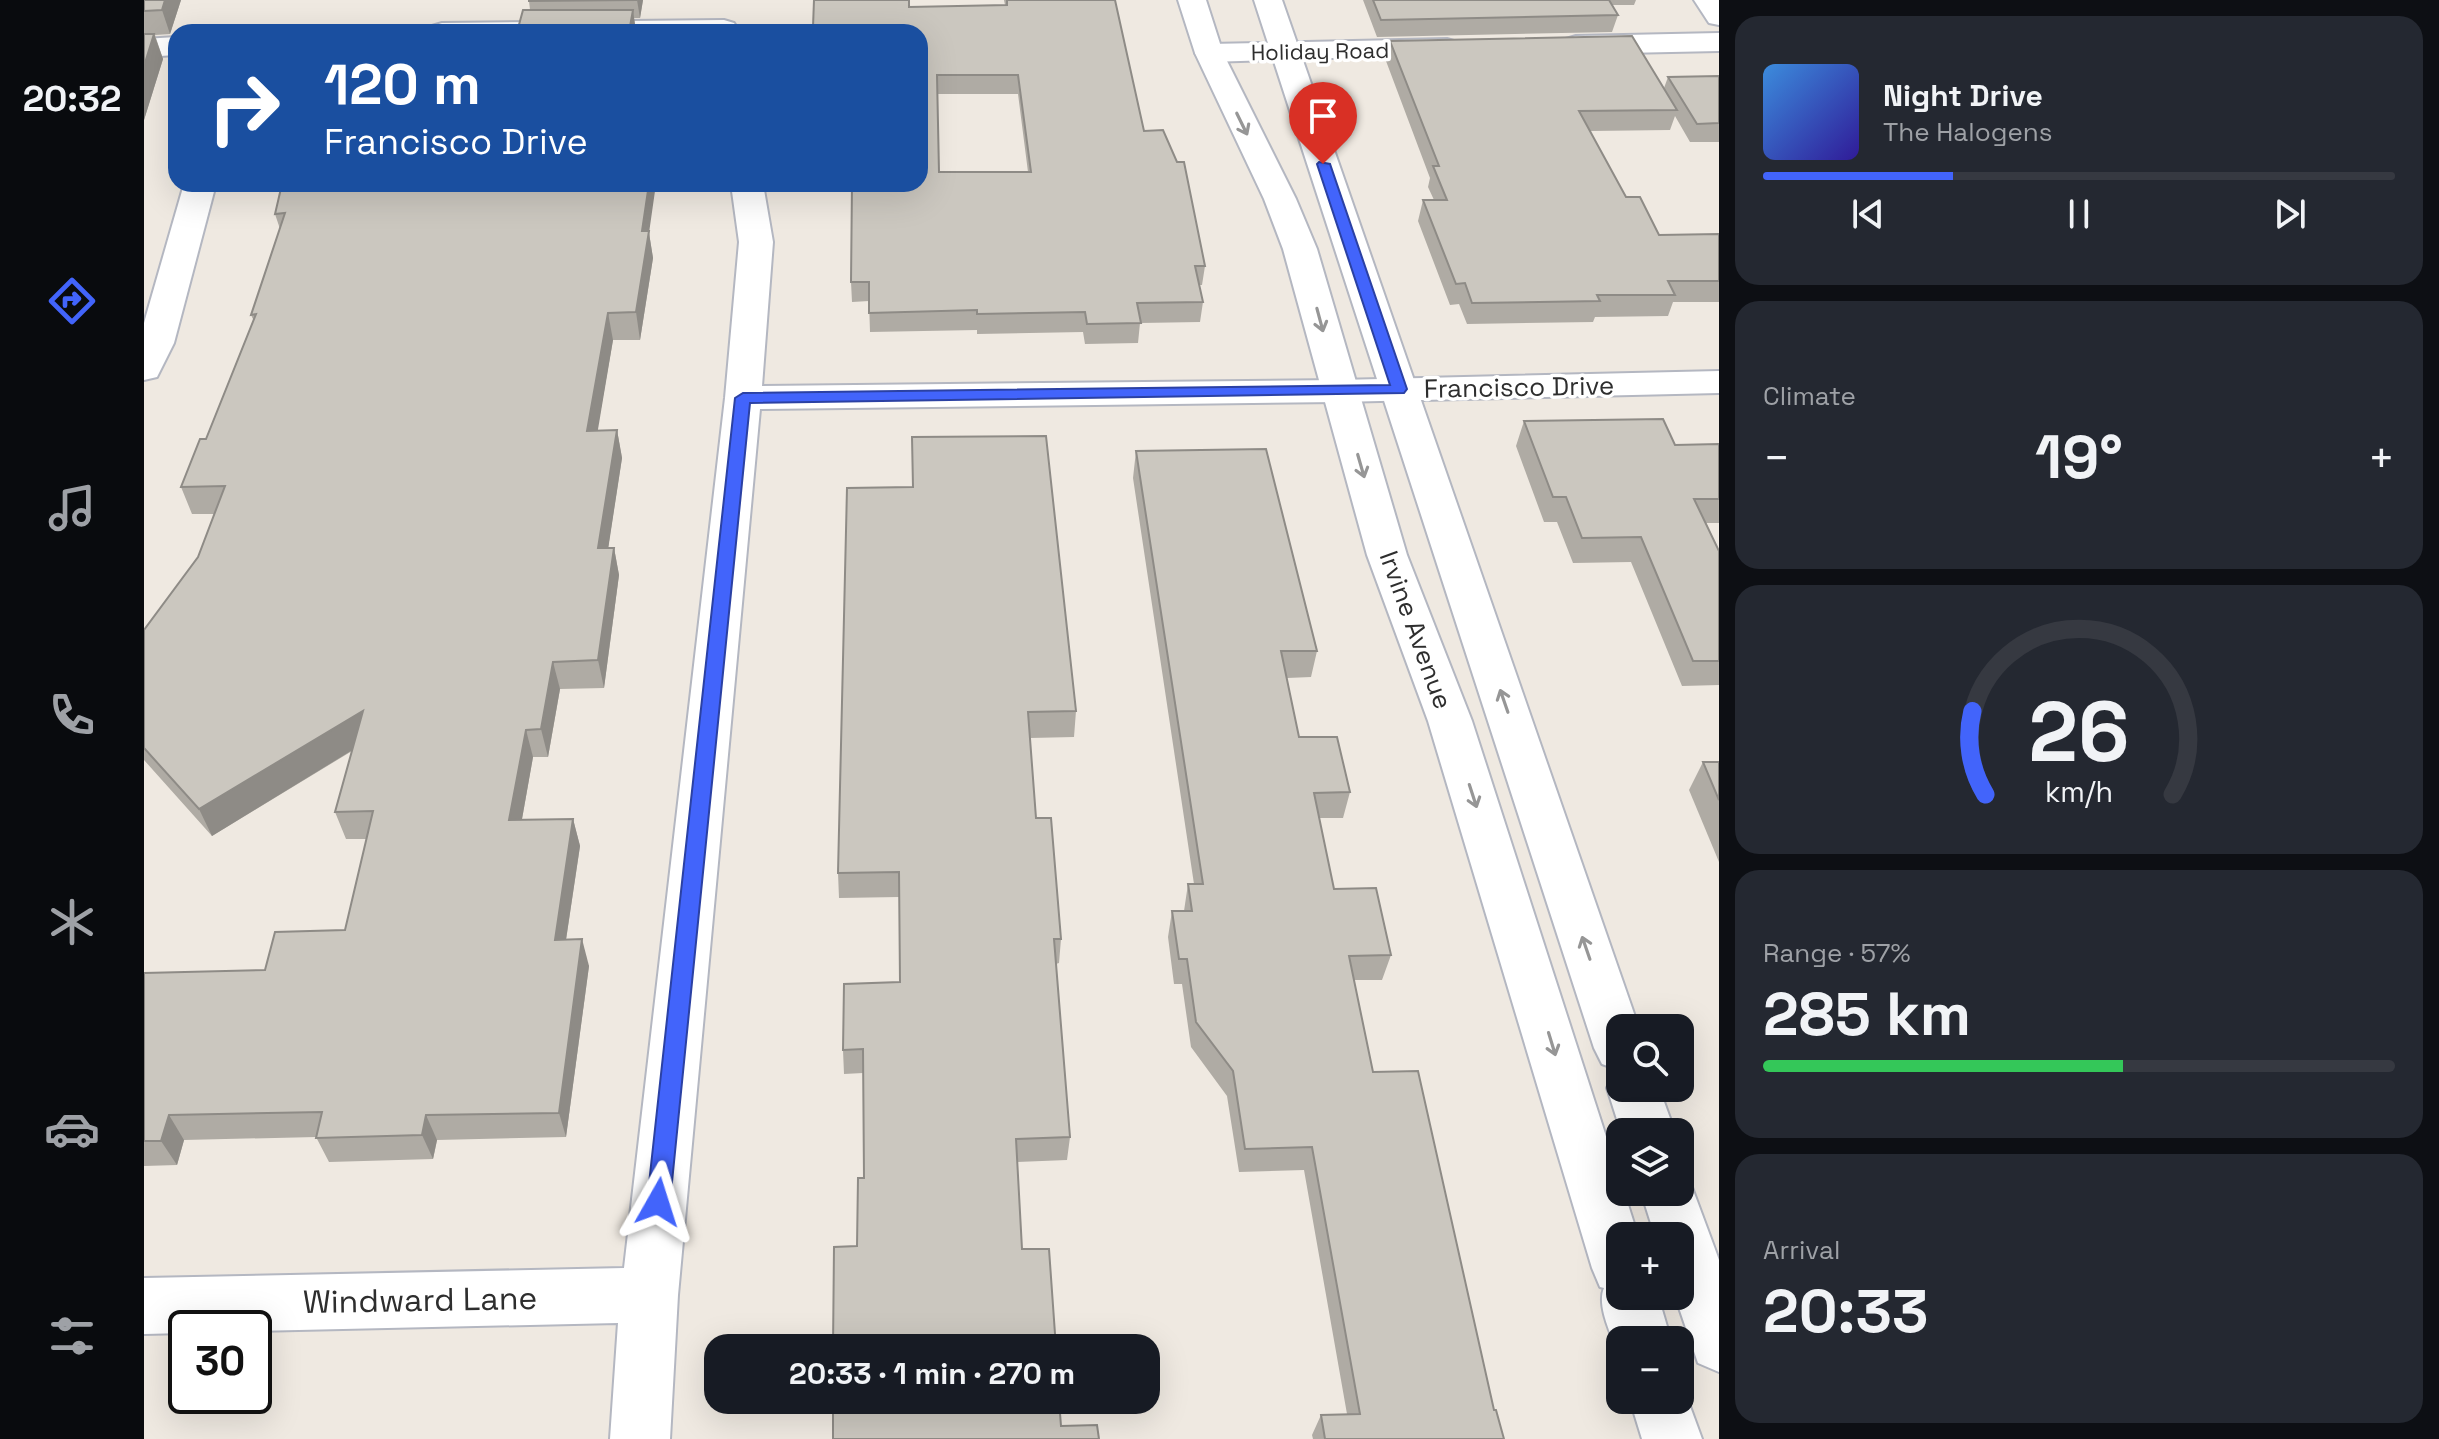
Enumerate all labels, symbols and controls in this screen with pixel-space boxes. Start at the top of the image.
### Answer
street label: Holiday Road [1251,36,1389,66]
text: 120 m [324,49,481,120]
icon: right [192,56,296,160]
text: 20:32 [23,76,121,122]
text: Night Drive [1883,76,2043,115]
pin [1289,82,1357,164]
icon: arrive [1301,94,1345,138]
one-way arrow [1234,111,1250,135]
text: The Halogens [1883,115,2052,149]
text: Francisco Drive [324,119,588,165]
icon: previous [1846,192,1890,236]
icon: pause [2057,192,2101,236]
icon: next [2268,192,2312,236]
icon: directions [44,273,100,329]
one-way arrow [1313,307,1328,333]
street label: Francisco Drive [1423,368,1615,406]
text: Climate [1763,379,1856,413]
text: 19° [2035,419,2123,496]
text: − [1763,430,1790,486]
text: + [2368,430,2395,486]
one-way arrow [1354,452,1369,478]
icon: music [44,480,100,536]
street label: Irvine Avenue [1372,546,1460,714]
text: 26 [2029,679,2129,785]
icon: phone [44,687,100,743]
one-way arrow [1495,689,1510,714]
text: km/h [2045,775,2113,811]
one-way arrow [1467,783,1482,808]
icon: climate [44,894,100,950]
one-way arrow [1578,936,1593,961]
text: Range · 57% [1763,936,1911,970]
text: 285 km [1763,976,1971,1053]
map controls [1606,1014,1694,1414]
button: search [1606,1014,1694,1102]
one-way arrow [1545,1031,1560,1056]
icon: car [44,1101,100,1157]
button: layers [1606,1118,1694,1206]
position arrow [616,1160,700,1244]
button: + [1606,1222,1694,1310]
text: Arrival [1763,1233,1840,1267]
text: 20:33 [1763,1273,1928,1350]
street label: Windward Lane [302,1278,538,1322]
icon: filters [44,1308,100,1364]
speed limit sign: 30 [168,1310,272,1414]
button: − [1606,1326,1694,1414]
text: 20:33 · 1 min · 270 m [789,1354,1075,1393]

